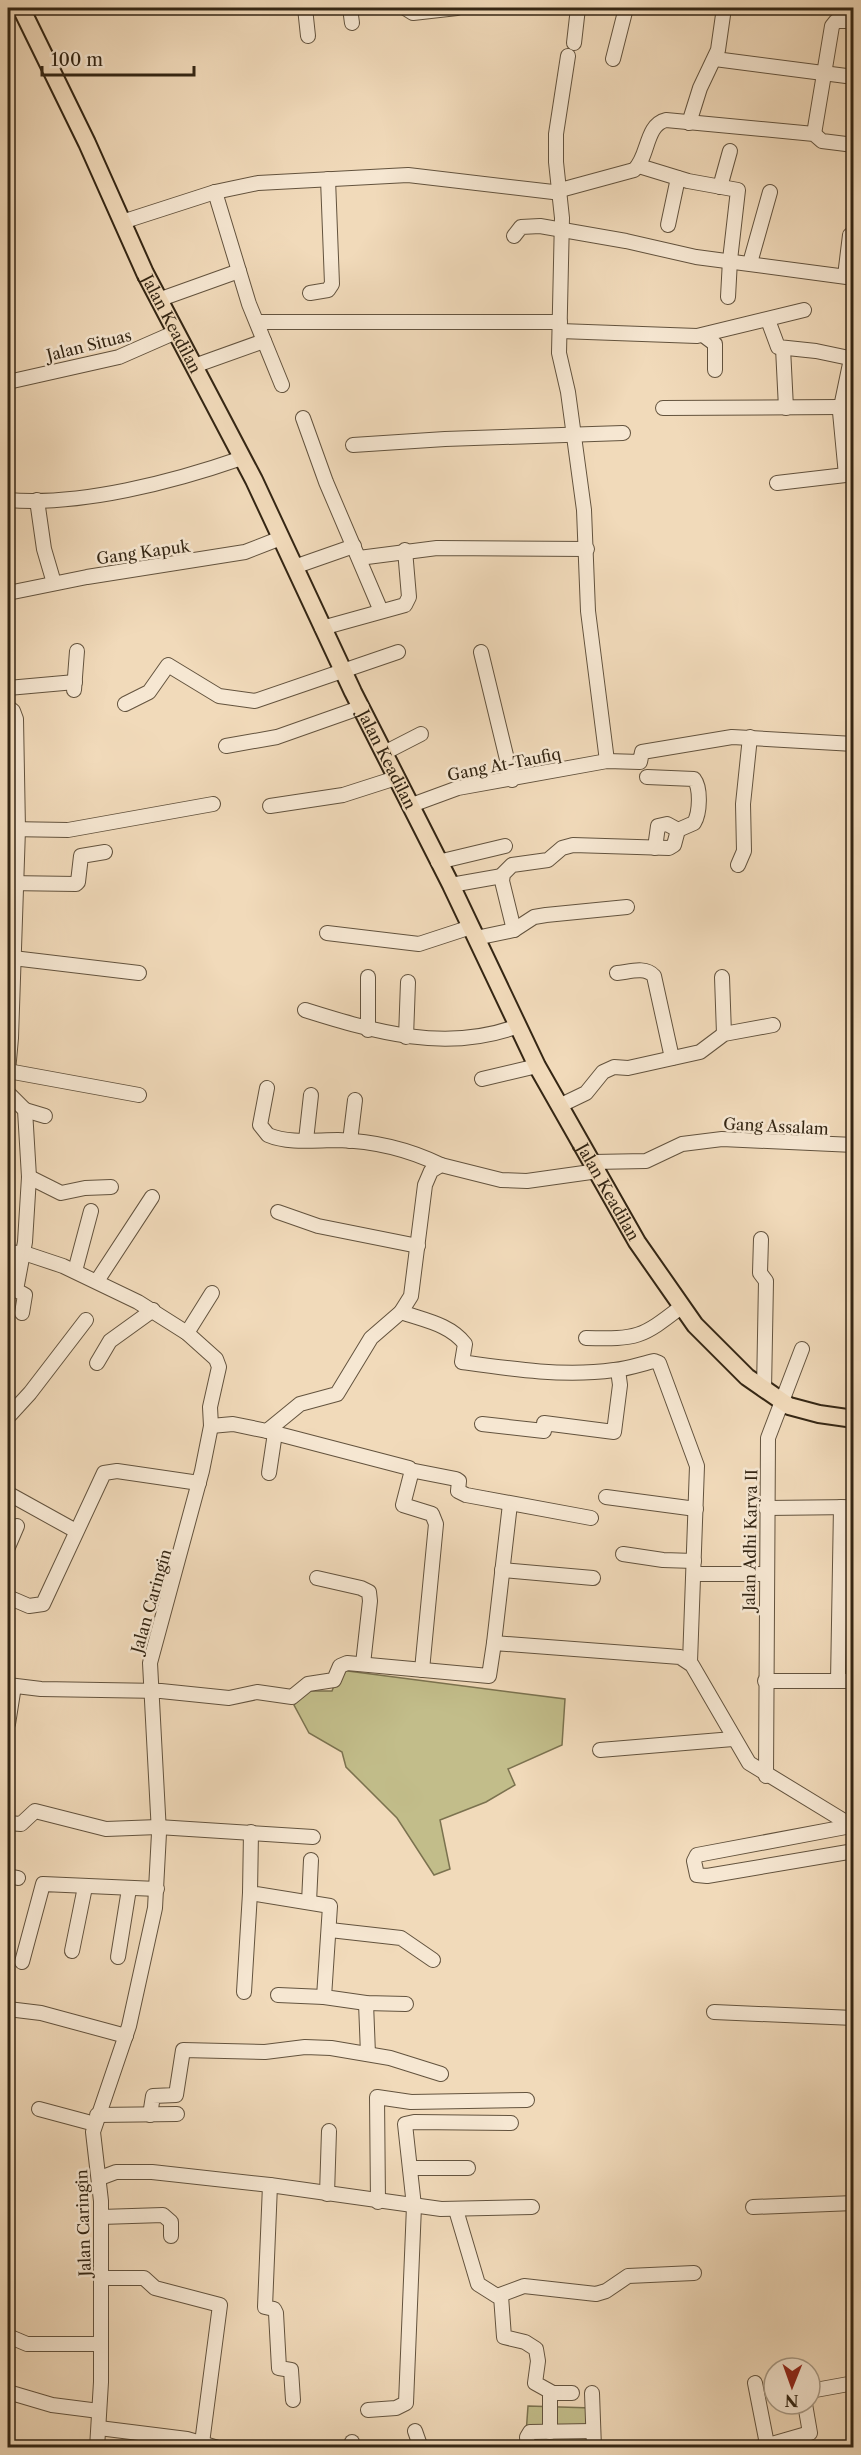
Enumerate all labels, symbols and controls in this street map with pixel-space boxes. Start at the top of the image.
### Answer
scale bar [42,39,194,77]
text: 100 m [51,49,103,71]
street label: Jalan Keadilan [136,268,206,377]
street label: Jalan Situas [42,325,134,366]
street label: Gang Kapuk [95,535,192,568]
street label: Jalan Keadilan [352,704,421,812]
street label: Gang At-Taufiq [445,743,563,785]
street label: Gang Assalam [723,1113,829,1139]
street label: Jalan Keadilan [571,1137,644,1244]
street label: Jalan Adhi Karya II [739,1469,761,1614]
street label: Jalan Caringin [126,1547,175,1658]
street label: Jalan Caringin [71,2169,95,2280]
north arrow [762,2356,822,2416]
text: N [785,2391,799,2411]

